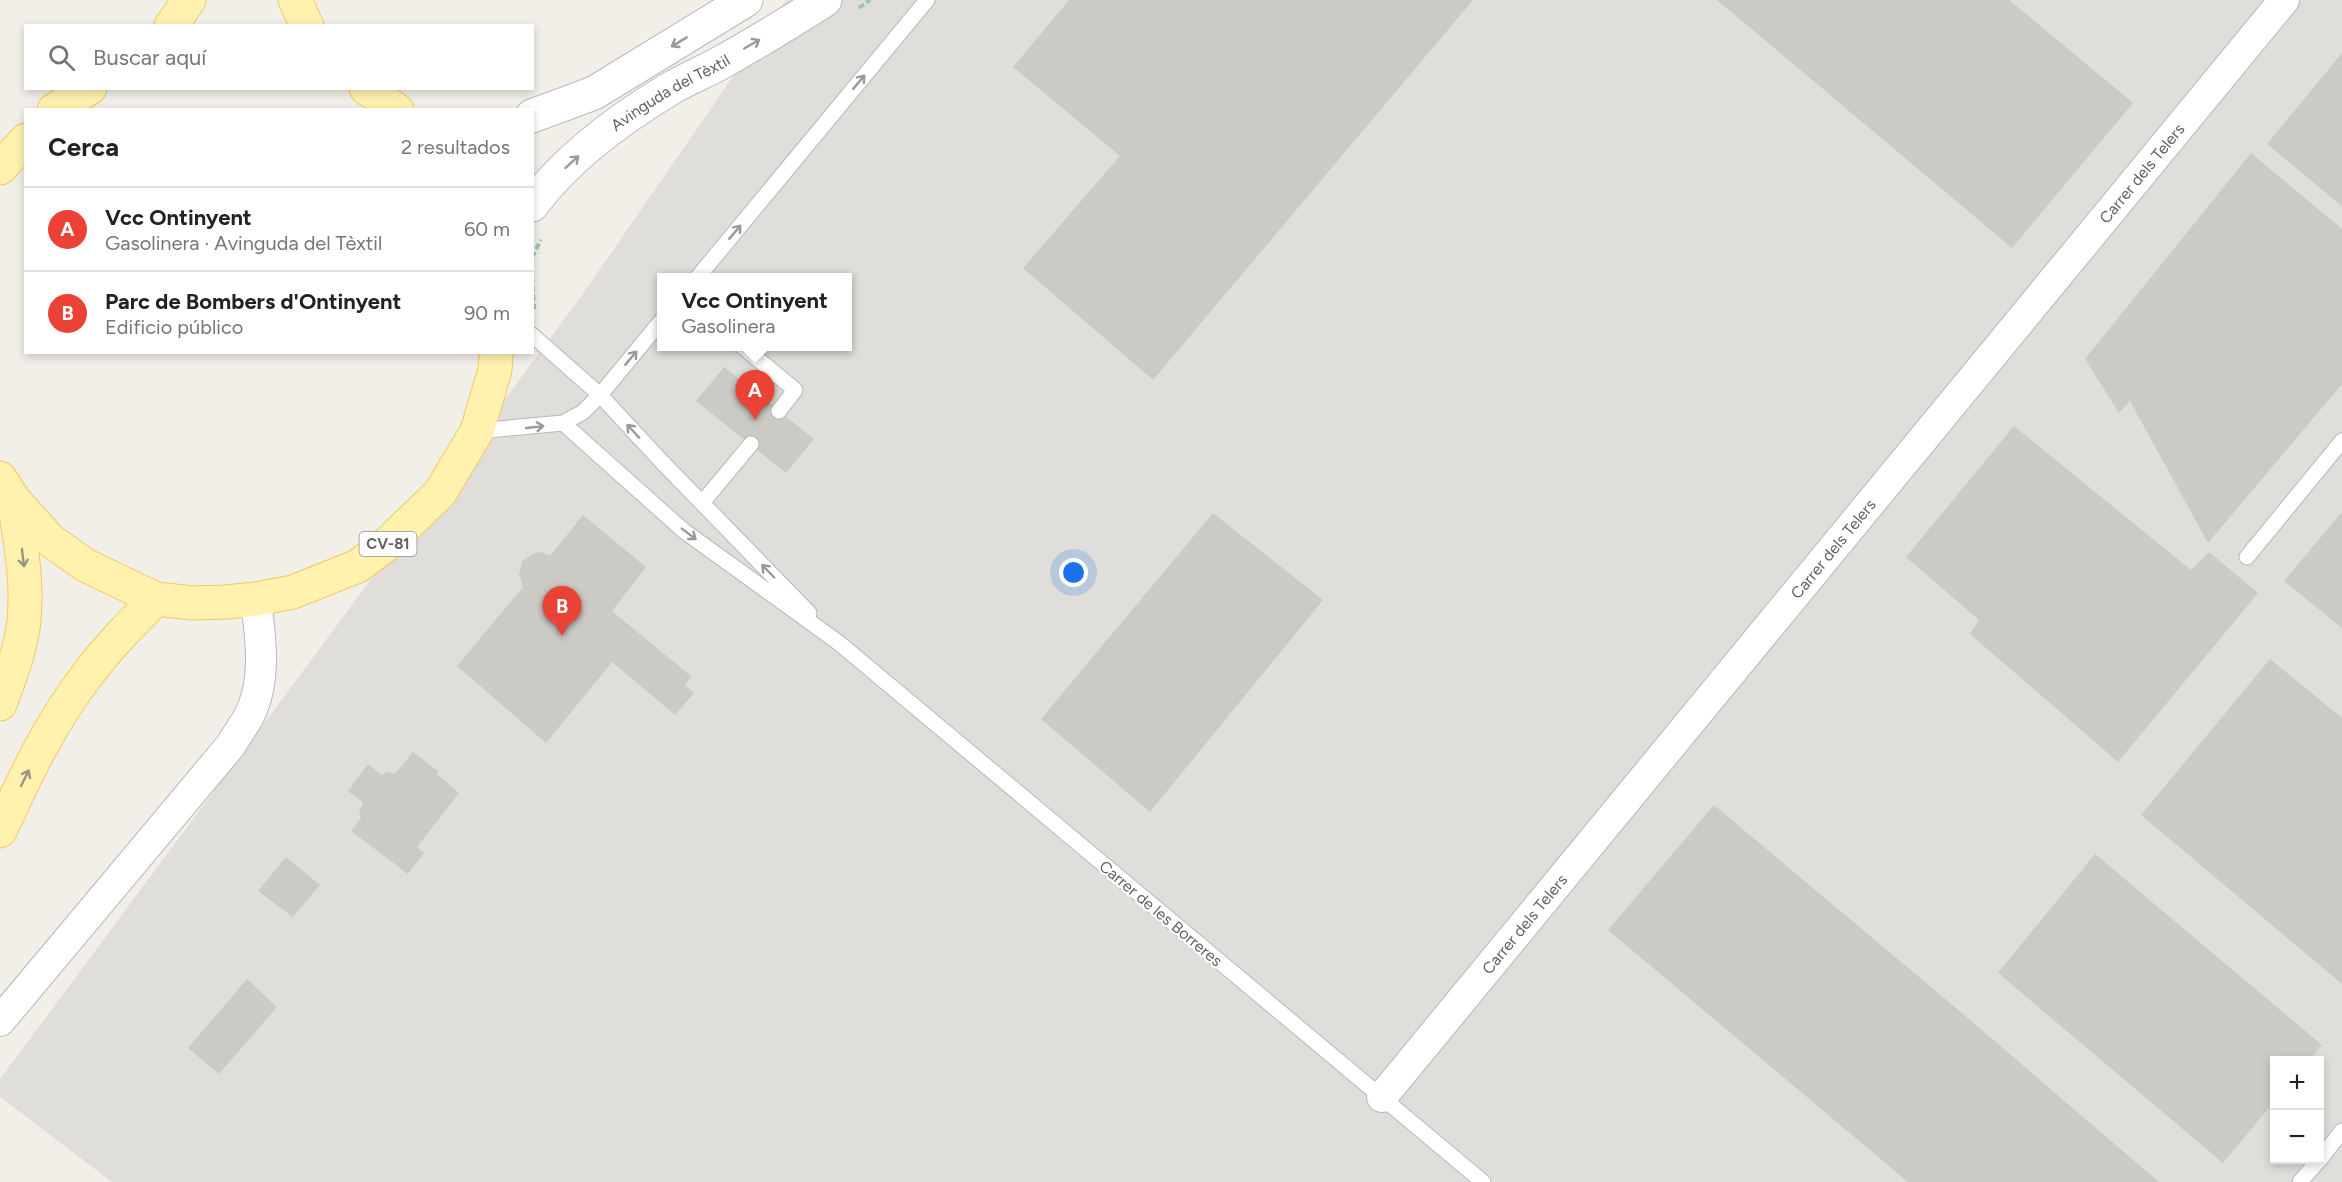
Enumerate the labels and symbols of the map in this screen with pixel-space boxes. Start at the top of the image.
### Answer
one-way arrow [671,36,688,48]
one-way arrow [743,38,760,50]
street label: Avinguda del Tèxtil [607,51,733,135]
one-way arrow [852,75,866,90]
street label: Carrer dels Telers [2095,120,2189,227]
one-way arrow [564,155,579,169]
one-way arrow [728,224,741,240]
one-way arrow [624,351,638,366]
pin: A [736,370,774,420]
one-way arrow [525,421,545,432]
one-way arrow [626,424,640,439]
street label: Carrer dels Telers [1787,495,1880,603]
one-way arrow [680,528,696,540]
road number: CV-81 [360,532,416,556]
one-way arrow [18,547,29,567]
your location [1059,558,1088,587]
one-way arrow [761,564,776,579]
pin: B [542,586,582,636]
one-way arrow [20,770,32,788]
street label: Carrer de les Borreres [1095,856,1226,970]
street label: Carrer dels Telers [1478,871,1571,978]

